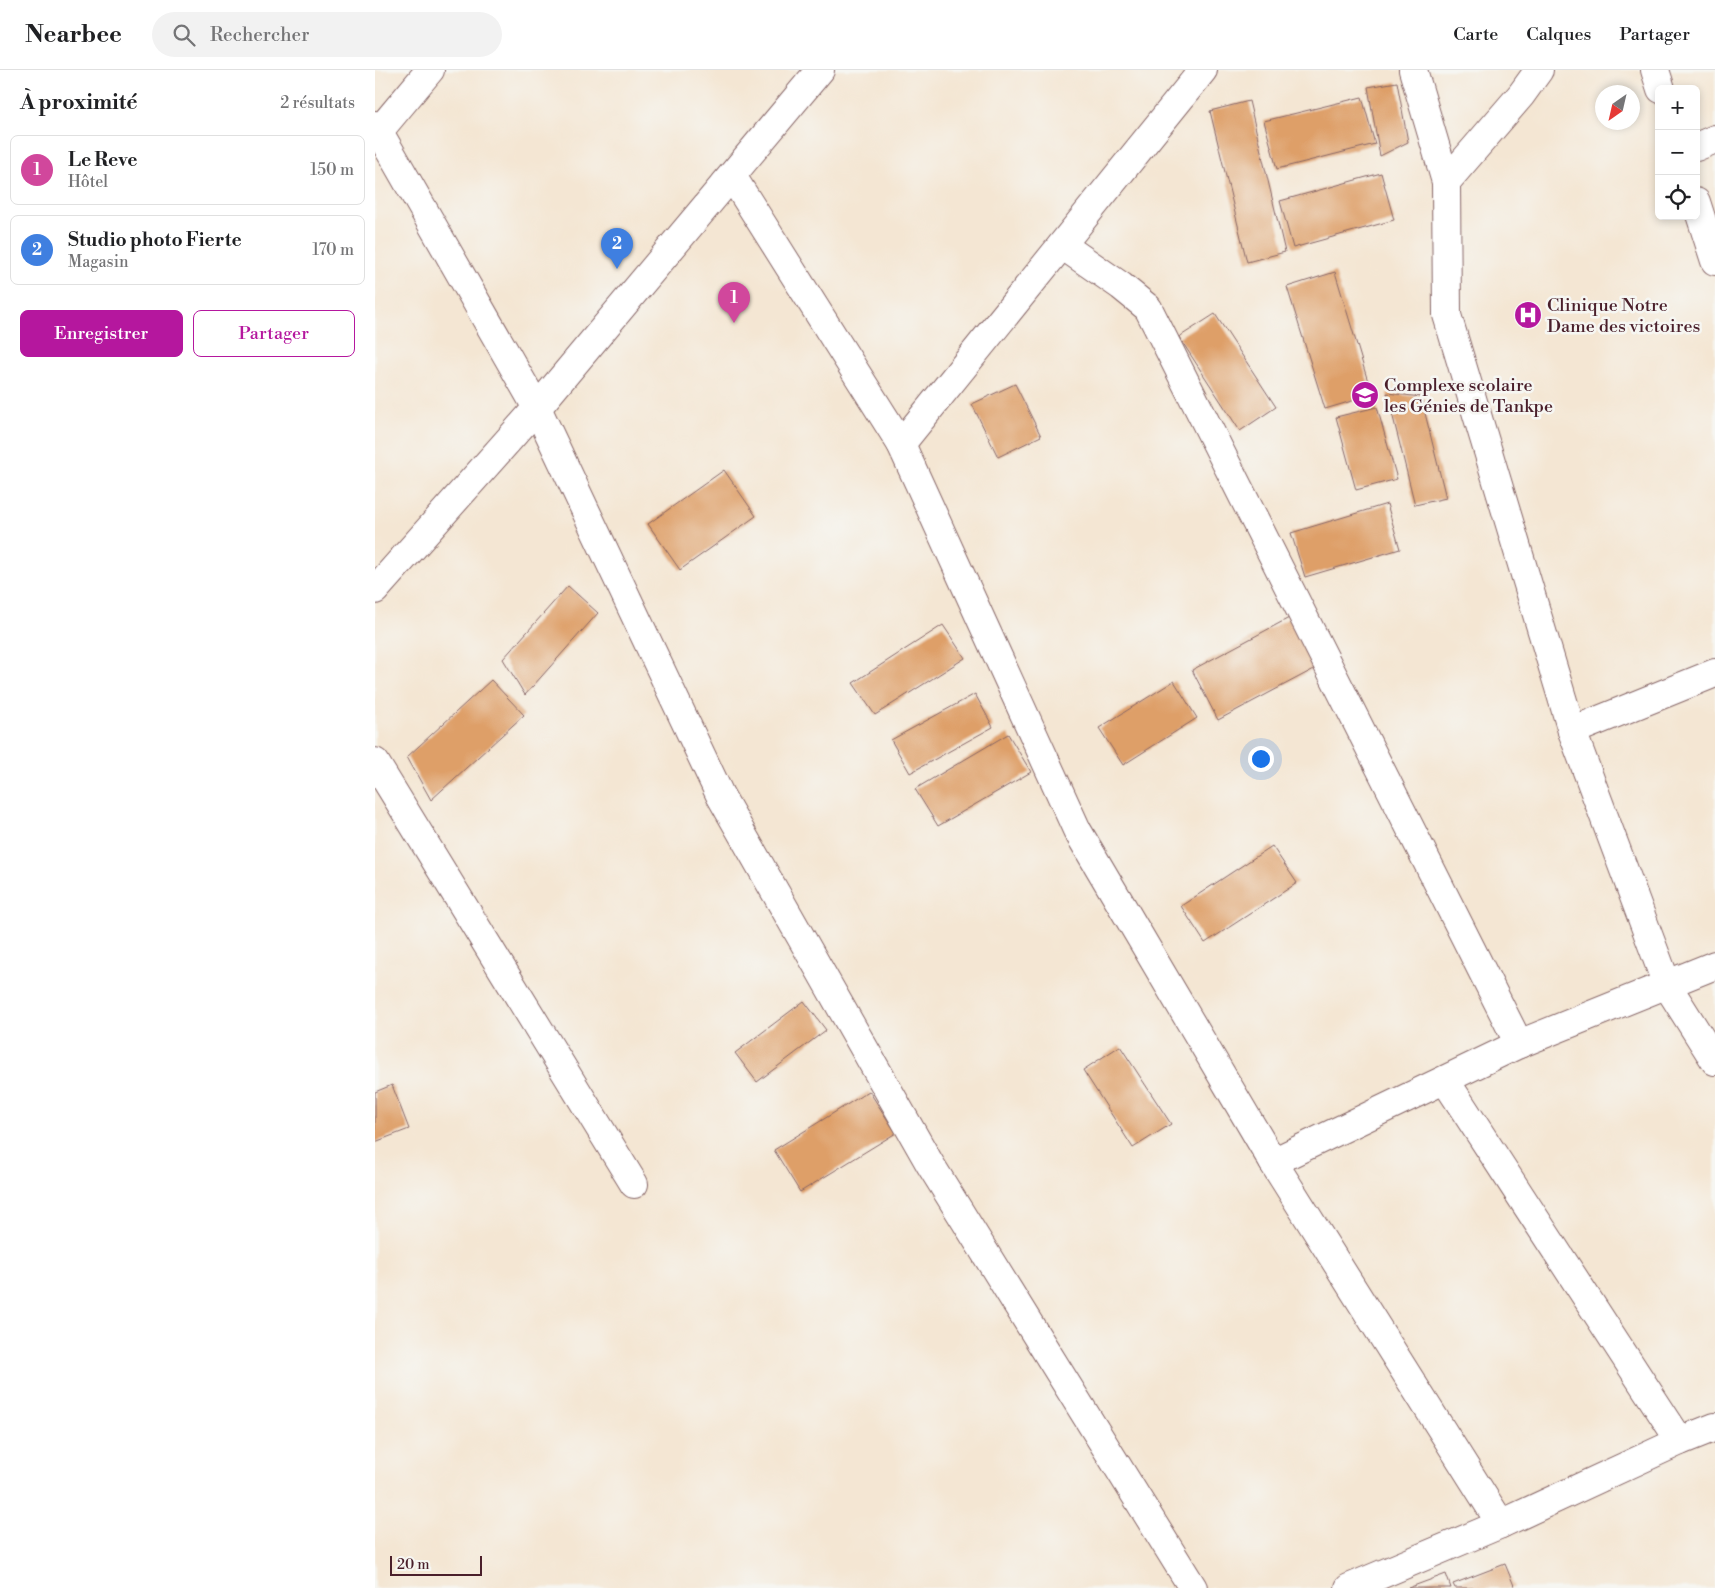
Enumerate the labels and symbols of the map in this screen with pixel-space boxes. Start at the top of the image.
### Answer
north arrow [1595,85,1640,130]
pin: 2 [601,228,633,269]
pin: 1 [718,282,750,323]
place label: Clinique Notre Dame des victoires [1547,294,1700,338]
hospital icon: Clinique Notre Dame des victoires [1513,300,1543,330]
place label: Complexe scolaire les Génies de Tankpe [1384,374,1553,418]
school or university icon: Complexe scolaire les Génies de Tankpe [1350,380,1380,410]
your location [1248,746,1274,772]
scale bar [390,1553,483,1576]

